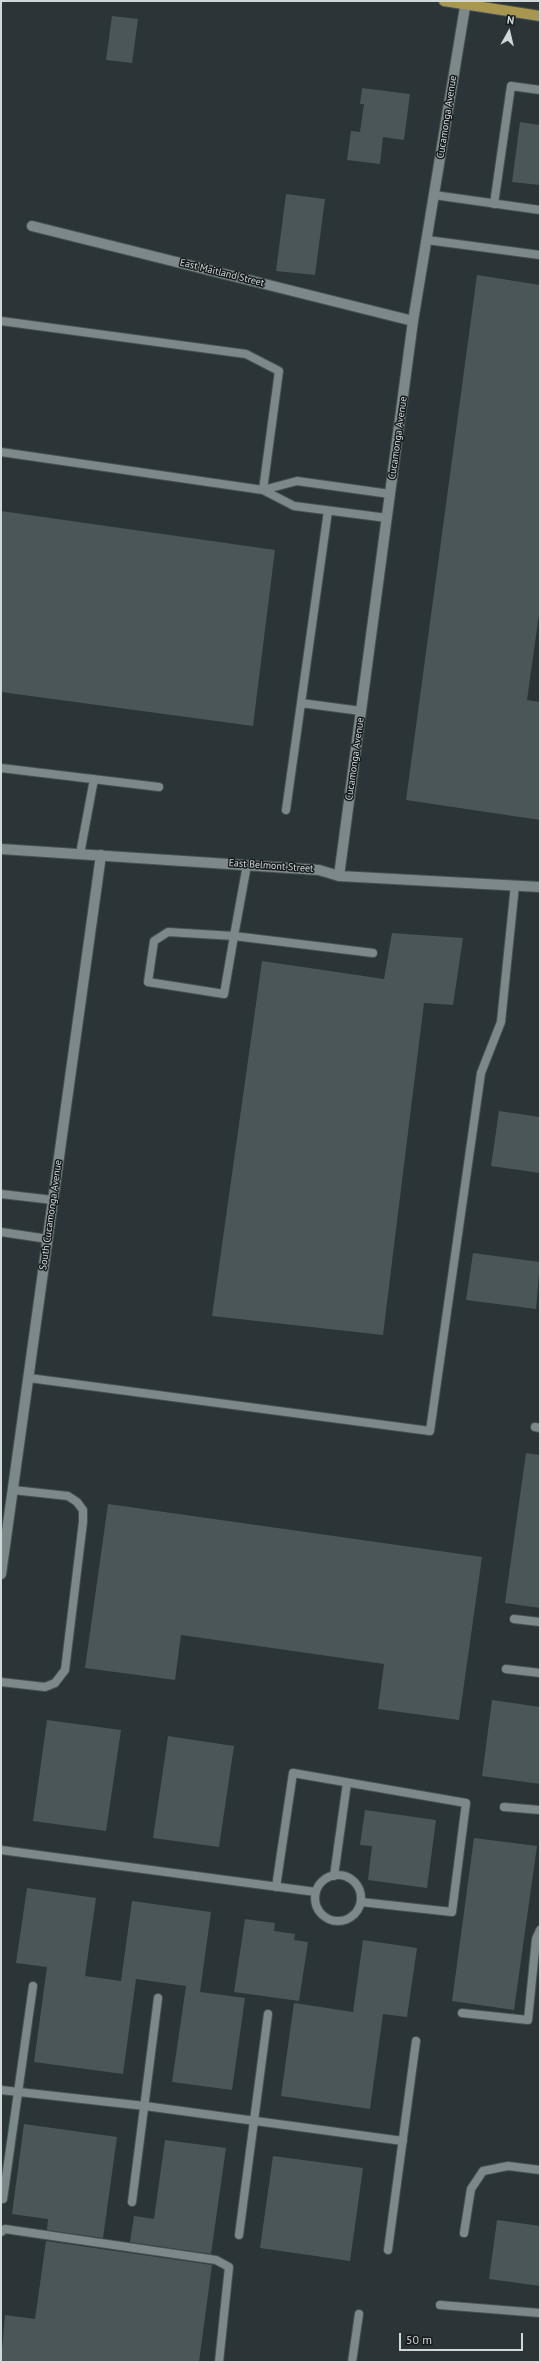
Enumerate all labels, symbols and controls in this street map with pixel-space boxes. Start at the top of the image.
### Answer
north arrow [489,12,529,52]
text: N [506,13,515,28]
street label: Cucamonga Avenue [435,75,459,159]
street label: East Maitland Street [179,257,265,289]
street label: Cucamonga Avenue [386,396,410,480]
street label: Cucamonga Avenue [343,717,367,801]
street label: East Belmont Street [228,857,314,875]
street label: South Cucamonga Avenue [37,1159,65,1271]
scale bar [401,2325,525,2351]
text: 50 m [406,2332,432,2347]

